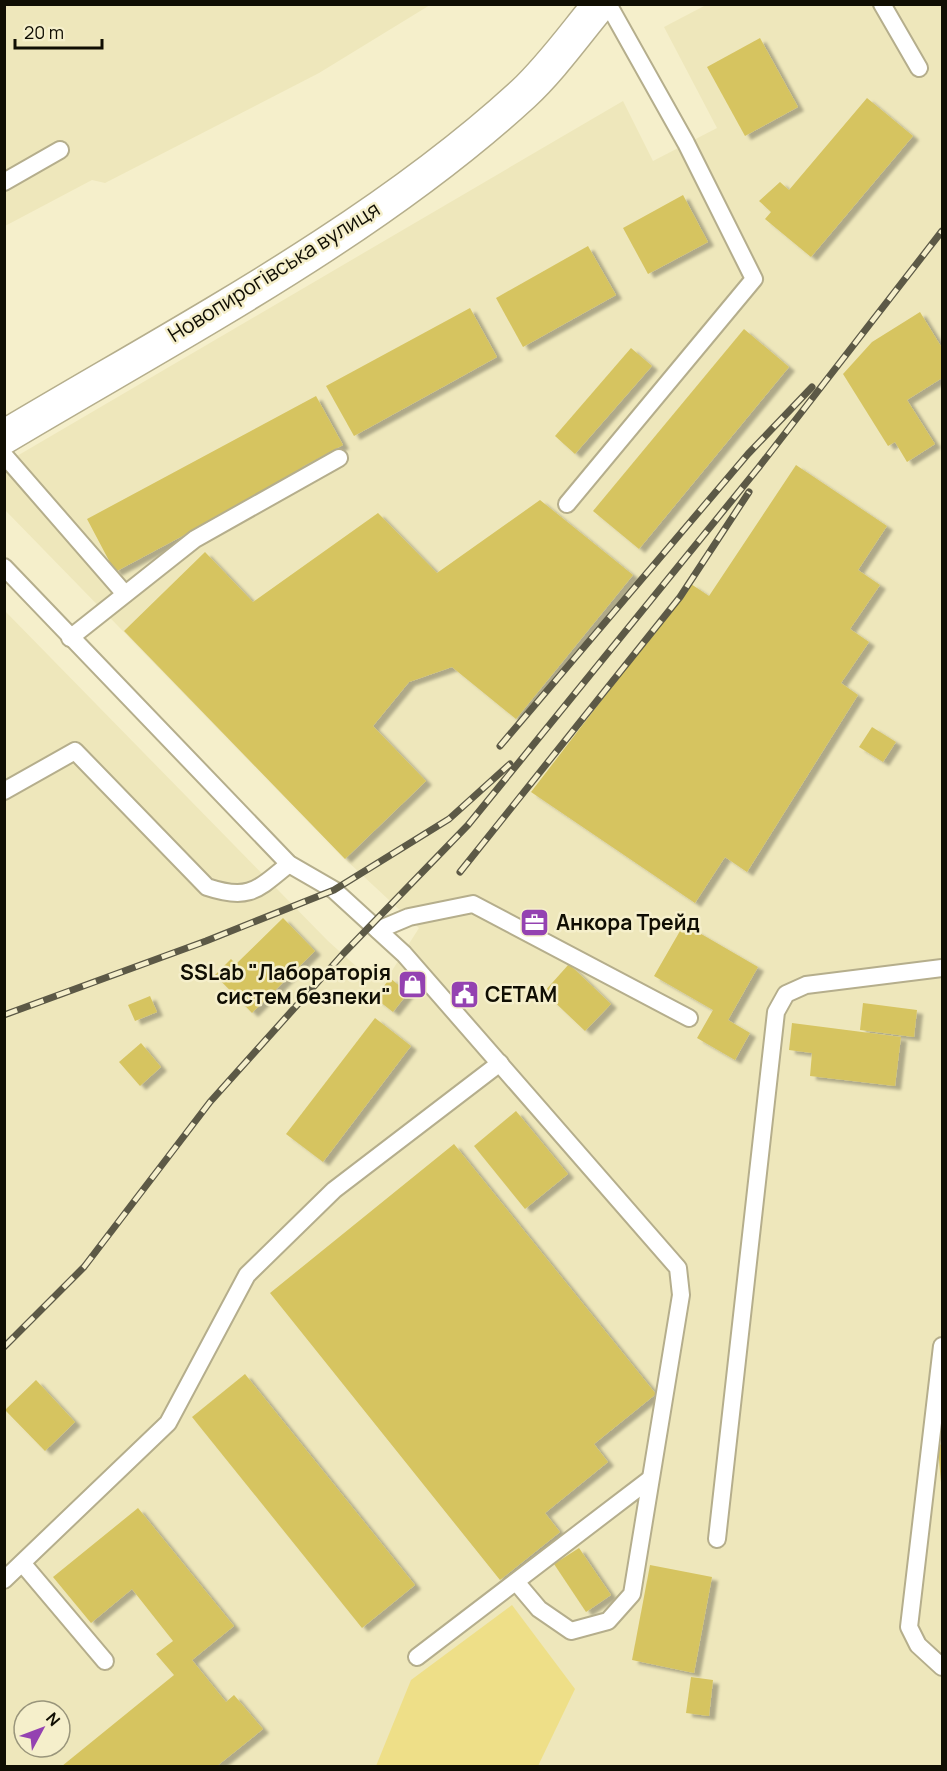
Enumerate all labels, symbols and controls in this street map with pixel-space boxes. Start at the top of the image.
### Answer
scale bar [15,12,102,50]
text: 20 m [24,20,64,44]
street label: Новопирогівська вулиця [162,194,385,348]
office icon: Анкора Трейд [519,907,551,939]
place label: Анкора Трейд [556,908,700,936]
place label: SSLab "Лабораторія систем безпеки" [180,958,391,1010]
shop icon: SSLab "Лабораторія систем безпеки" [396,969,428,1001]
public building icon: СЕТАМ [448,979,480,1011]
place label: СЕТАМ [485,980,557,1008]
north arrow [12,1699,72,1759]
text: N [41,1708,65,1731]

